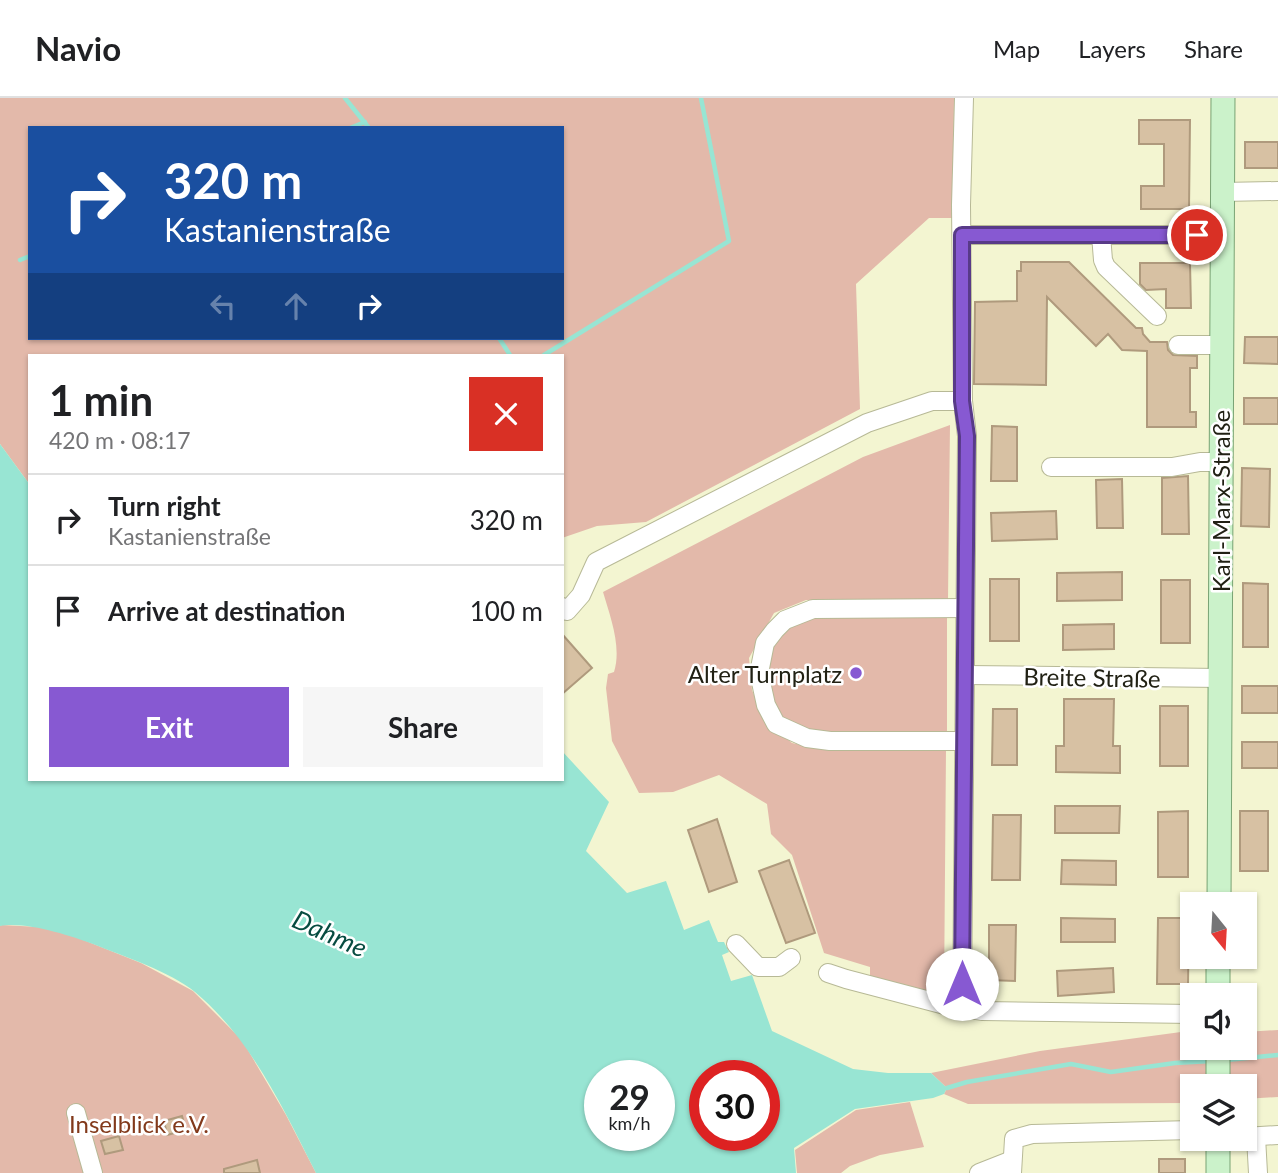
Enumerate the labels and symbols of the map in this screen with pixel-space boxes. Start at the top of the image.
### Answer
pin [1167,205,1227,265]
street label: Karl-Marx-Straße [1206,410,1235,592]
place label: Alter Turnplatz [688,659,842,688]
street label: Breite Straße [1023,661,1161,693]
marker: Alter Turnplatz [848,665,864,681]
north arrow [1180,892,1256,970]
water label: Dahme [288,902,372,964]
position arrow [925,947,999,1021]
speed limit sign: 30 [689,1060,780,1151]
park label: Inselblick e.V. [69,1109,209,1138]

